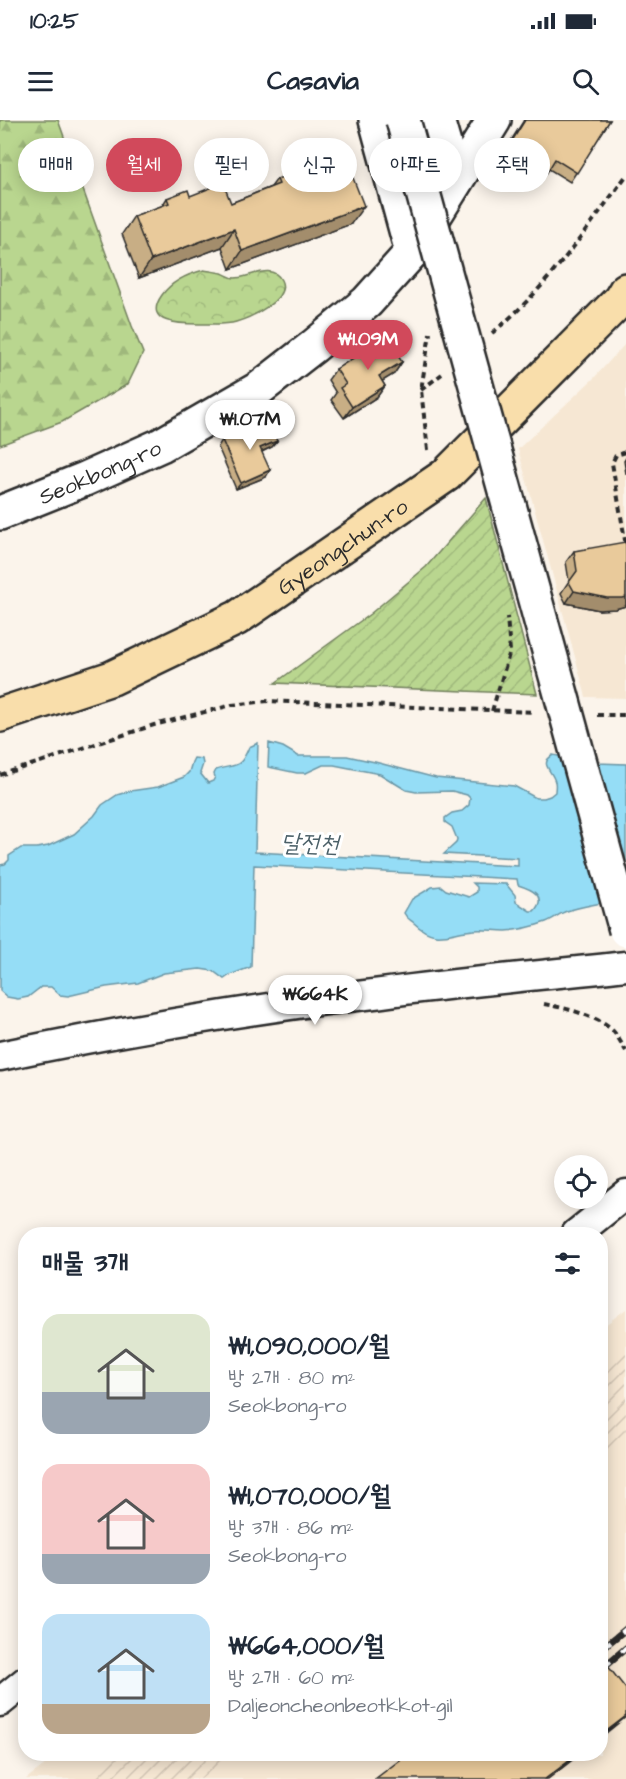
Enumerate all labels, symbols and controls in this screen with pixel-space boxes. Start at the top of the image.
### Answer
text: 10:25 [30,6,79,37]
text: Casavia [267,62,359,100]
icon: menu [24,65,57,98]
icon: search [569,65,602,98]
chip: 매매 [18,138,94,192]
chip: 월세 [106,138,182,192]
chip: 필터 [194,138,269,192]
chip: 신규 [281,138,357,192]
chip: 아파트 [369,138,462,192]
chip: 주택 [474,138,550,192]
pin: ₩1.09M [319,320,417,371]
text: ₩1.09M [338,325,398,353]
pin: ₩1.07M [201,400,299,451]
text: ₩1.07M [219,405,281,433]
street label: Seokbong-ro [35,433,167,513]
street label: Gyeongchun-ro [271,491,415,603]
water label: 달전천 [280,826,342,862]
pin: ₩664K [273,975,357,1026]
text: ₩664K [282,980,348,1008]
map controls [554,1155,608,1209]
button: locate [554,1155,608,1209]
text: 매물 3개 [42,1245,128,1281]
icon: filters [551,1247,584,1280]
text: ₩1,090,000/월 [228,1328,389,1364]
icon: home [90,1338,162,1410]
text: 방 2개 · 80 m² [228,1364,355,1392]
text: Seokbong-ro [228,1392,347,1420]
text: ₩1,070,000/월 [228,1478,391,1514]
icon: home [90,1488,162,1560]
text: 방 3개 · 86 m² [228,1514,354,1542]
text: Seokbong-ro [228,1542,347,1570]
text: ₩664,000/월 [228,1628,384,1664]
icon: home [90,1638,162,1710]
text: 방 2개 · 60 m² [228,1664,355,1692]
text: Daljeoncheonbeotkkot-gil [228,1692,453,1720]

